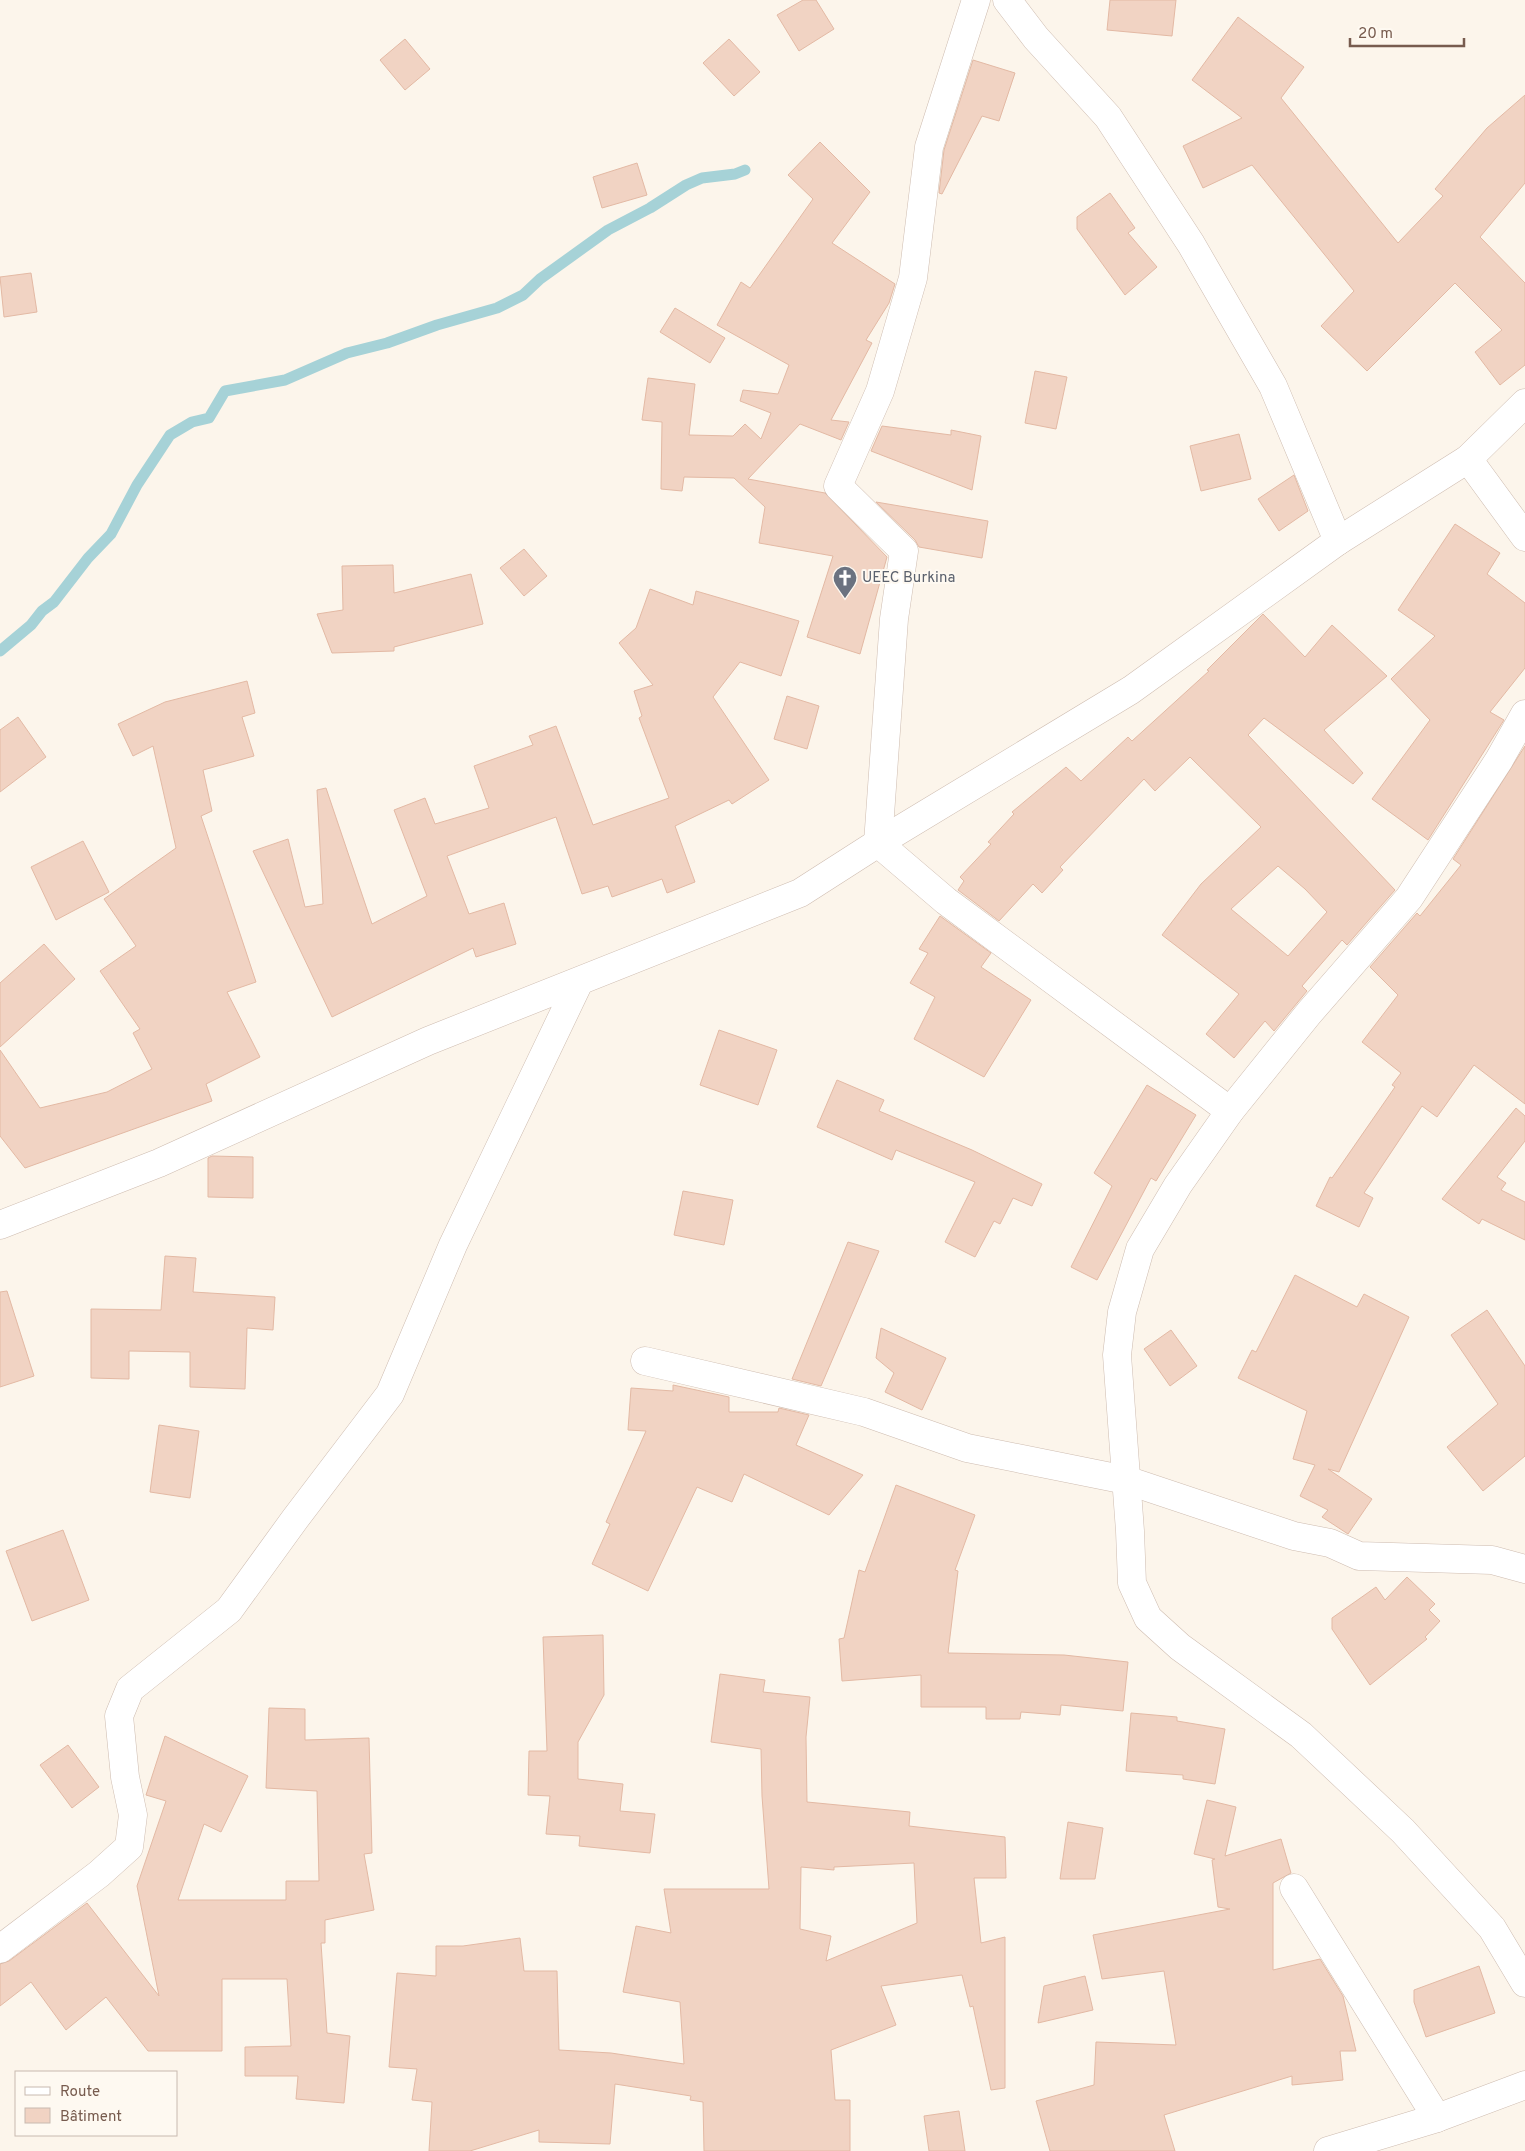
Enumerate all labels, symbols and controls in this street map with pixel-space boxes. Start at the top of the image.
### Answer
scale bar [1350,15,1464,47]
text: 20 m [1358,25,1393,44]
church icon: UEEC Burkina [832,565,858,599]
place label: UEEC Burkina [862,569,955,588]
legend [15,2071,178,2136]
text: Route [60,2083,100,2102]
text: Bâtiment [60,2108,122,2127]

